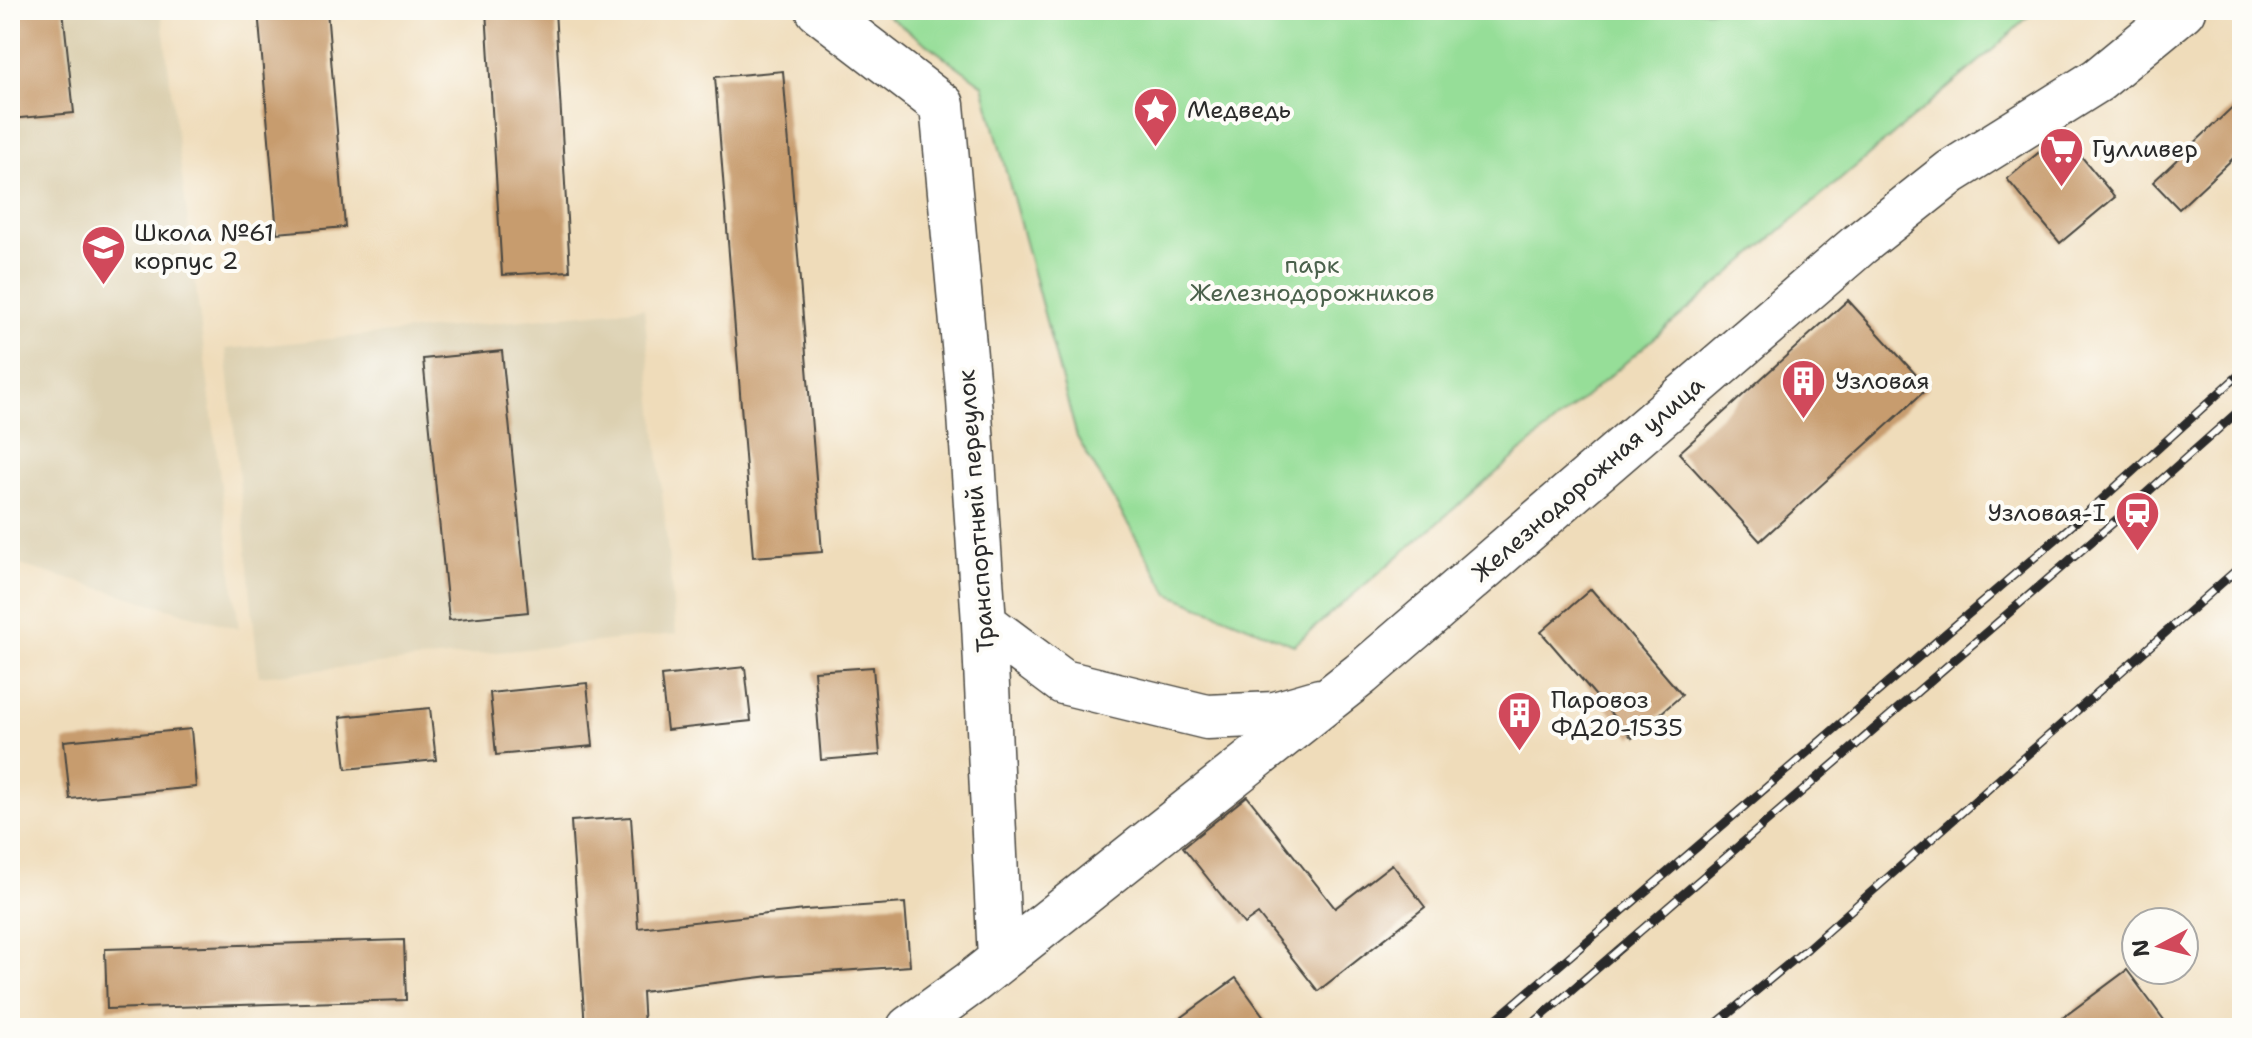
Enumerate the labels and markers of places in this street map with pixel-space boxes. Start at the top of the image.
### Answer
place icon: Медведь [1132,86,1180,149]
place label: Медведь [1187,94,1291,126]
supermarket icon: Гулливер [2037,125,2085,188]
place label: Гулливер [2092,133,2198,165]
place label: Школа №61 корпус 2 [134,217,274,277]
school or university icon: Школа №61 корпус 2 [79,223,127,286]
building icon: Узловая [1780,357,1828,420]
place label: Узловая [1835,365,1930,397]
station icon: Узловая-I [2113,489,2161,552]
place label: Узловая-I [1987,497,2106,529]
place label: Паровоз ФД20-1535 [1551,684,1683,744]
building icon: Паровоз ФД20-1535 [1496,690,1544,753]

